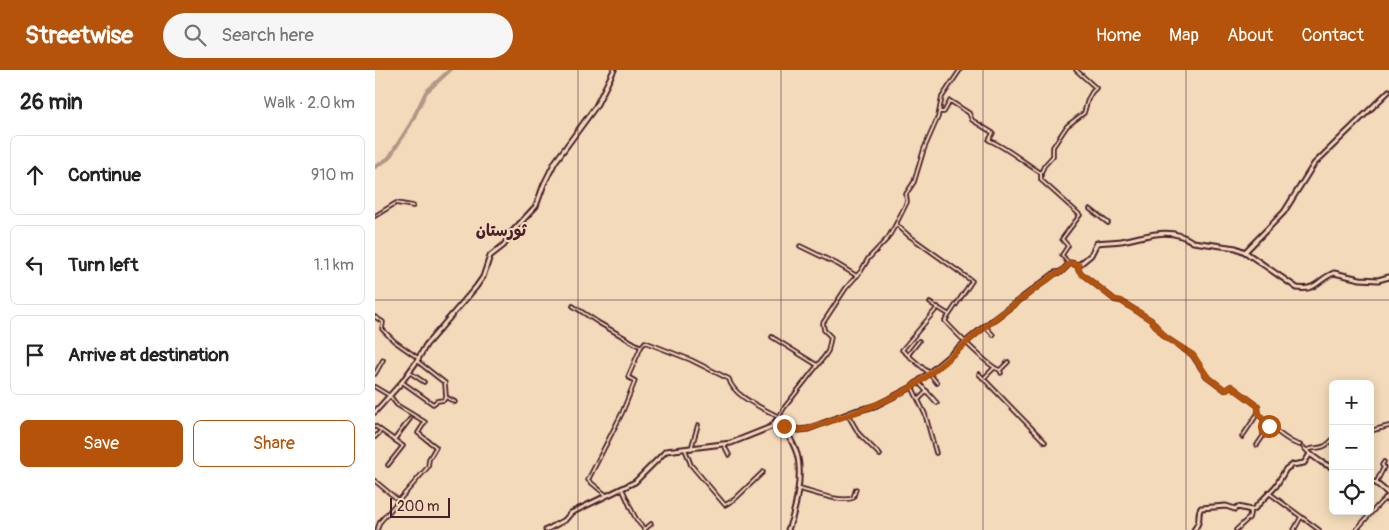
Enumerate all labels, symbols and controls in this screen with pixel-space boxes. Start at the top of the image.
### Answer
search box [163,13,513,58]
text: Streetwise [25,21,133,50]
icon: search [181,21,209,49]
text: Search here [221,23,314,47]
text: Home [1096,24,1141,47]
text: Map [1169,24,1199,47]
text: About [1227,24,1273,47]
text: Contact [1301,24,1364,47]
text: 26 min [20,89,83,116]
text: Walk · 2.0 km [264,93,355,113]
icon: ahead [21,161,49,189]
text: Continue [68,163,141,187]
text: 910 m [311,165,354,185]
district label: ثورستان [476,221,528,241]
icon: left [21,251,49,279]
text: Turn left [68,253,138,277]
text: 1.1 km [314,255,354,275]
icon: arrive [21,341,49,369]
text: Arrive at destination [68,343,229,367]
map controls [1329,380,1374,515]
button: + [1329,380,1374,425]
route end [773,415,796,438]
route start [1258,415,1281,438]
button: Save [20,420,183,467]
button: Share [193,420,355,467]
button: − [1329,425,1374,470]
button: locate [1329,470,1374,515]
scale bar [390,495,450,518]
text: 200 m [397,498,439,515]

